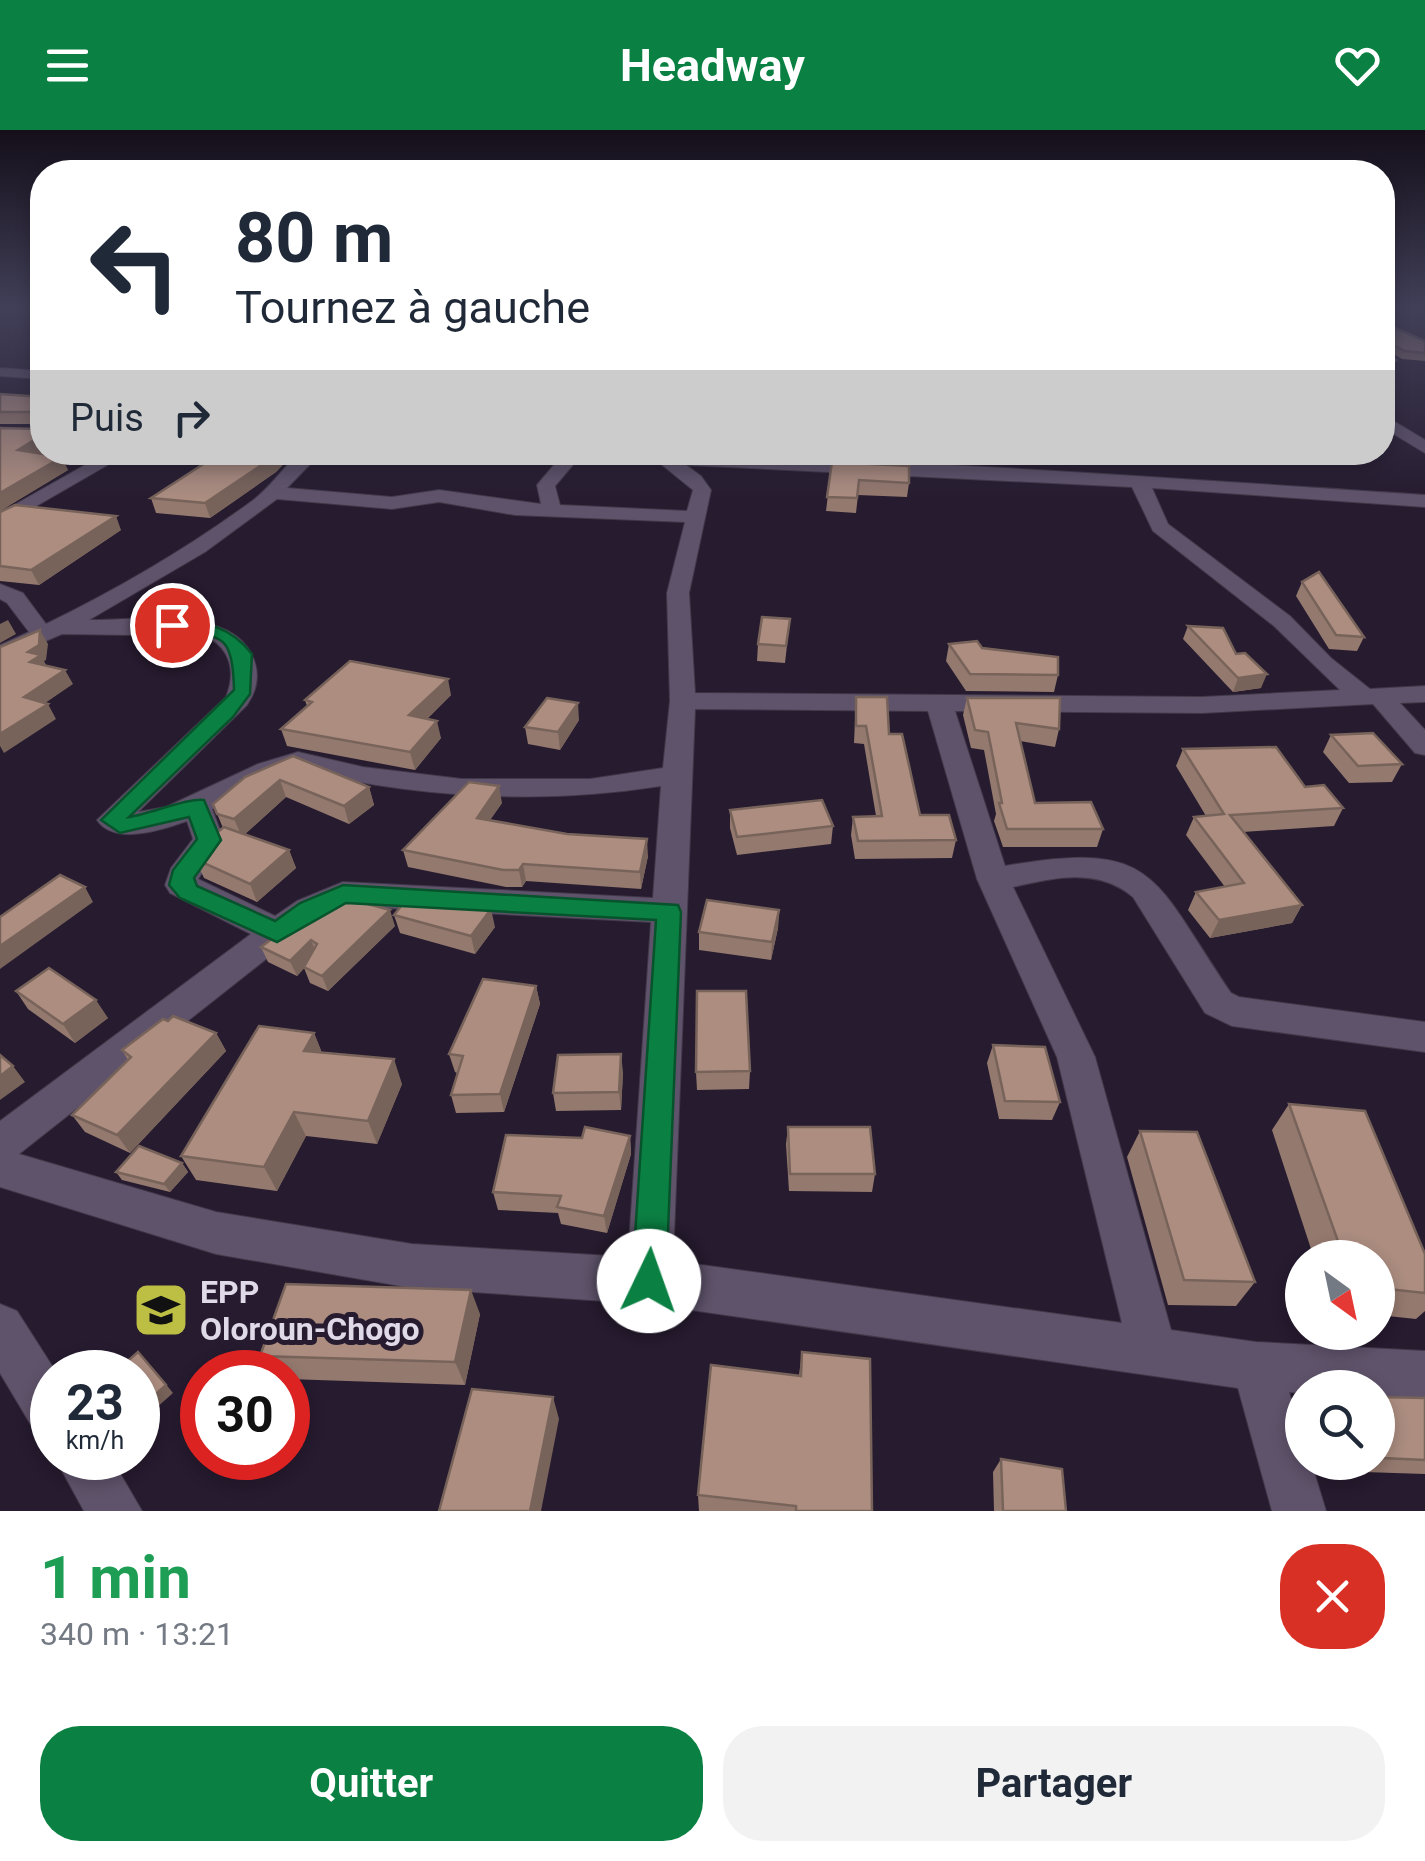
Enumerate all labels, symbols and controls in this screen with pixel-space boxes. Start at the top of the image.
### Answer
icon: menu [40,38,95,93]
icon: heart [1330,38,1385,93]
text: Headway [620,39,805,92]
text: 80 m [235,197,393,279]
icon: left [70,200,200,330]
text: Tournez à gauche [235,281,590,334]
icon: right [164,390,219,445]
text: Puis [70,396,144,440]
pin [130,583,215,668]
icon: arrive [145,598,200,653]
position arrow [597,1229,701,1333]
north arrow [1285,1240,1395,1350]
map controls [1285,1240,1395,1480]
place label: EPP Oloroun-Chogo [200,1273,420,1348]
school or university icon: EPP Oloroun-Chogo [131,1280,191,1340]
speed limit sign: 30 [180,1350,310,1480]
button: search [1285,1370,1395,1480]
text: 23 [66,1374,124,1432]
text: km/h [66,1426,124,1455]
text: 1 min [40,1542,191,1613]
button: close [1280,1544,1385,1649]
text: 340 m · 13:21 [40,1615,234,1653]
button: Quitter [40,1726,703,1841]
button: Partager [723,1726,1385,1841]

